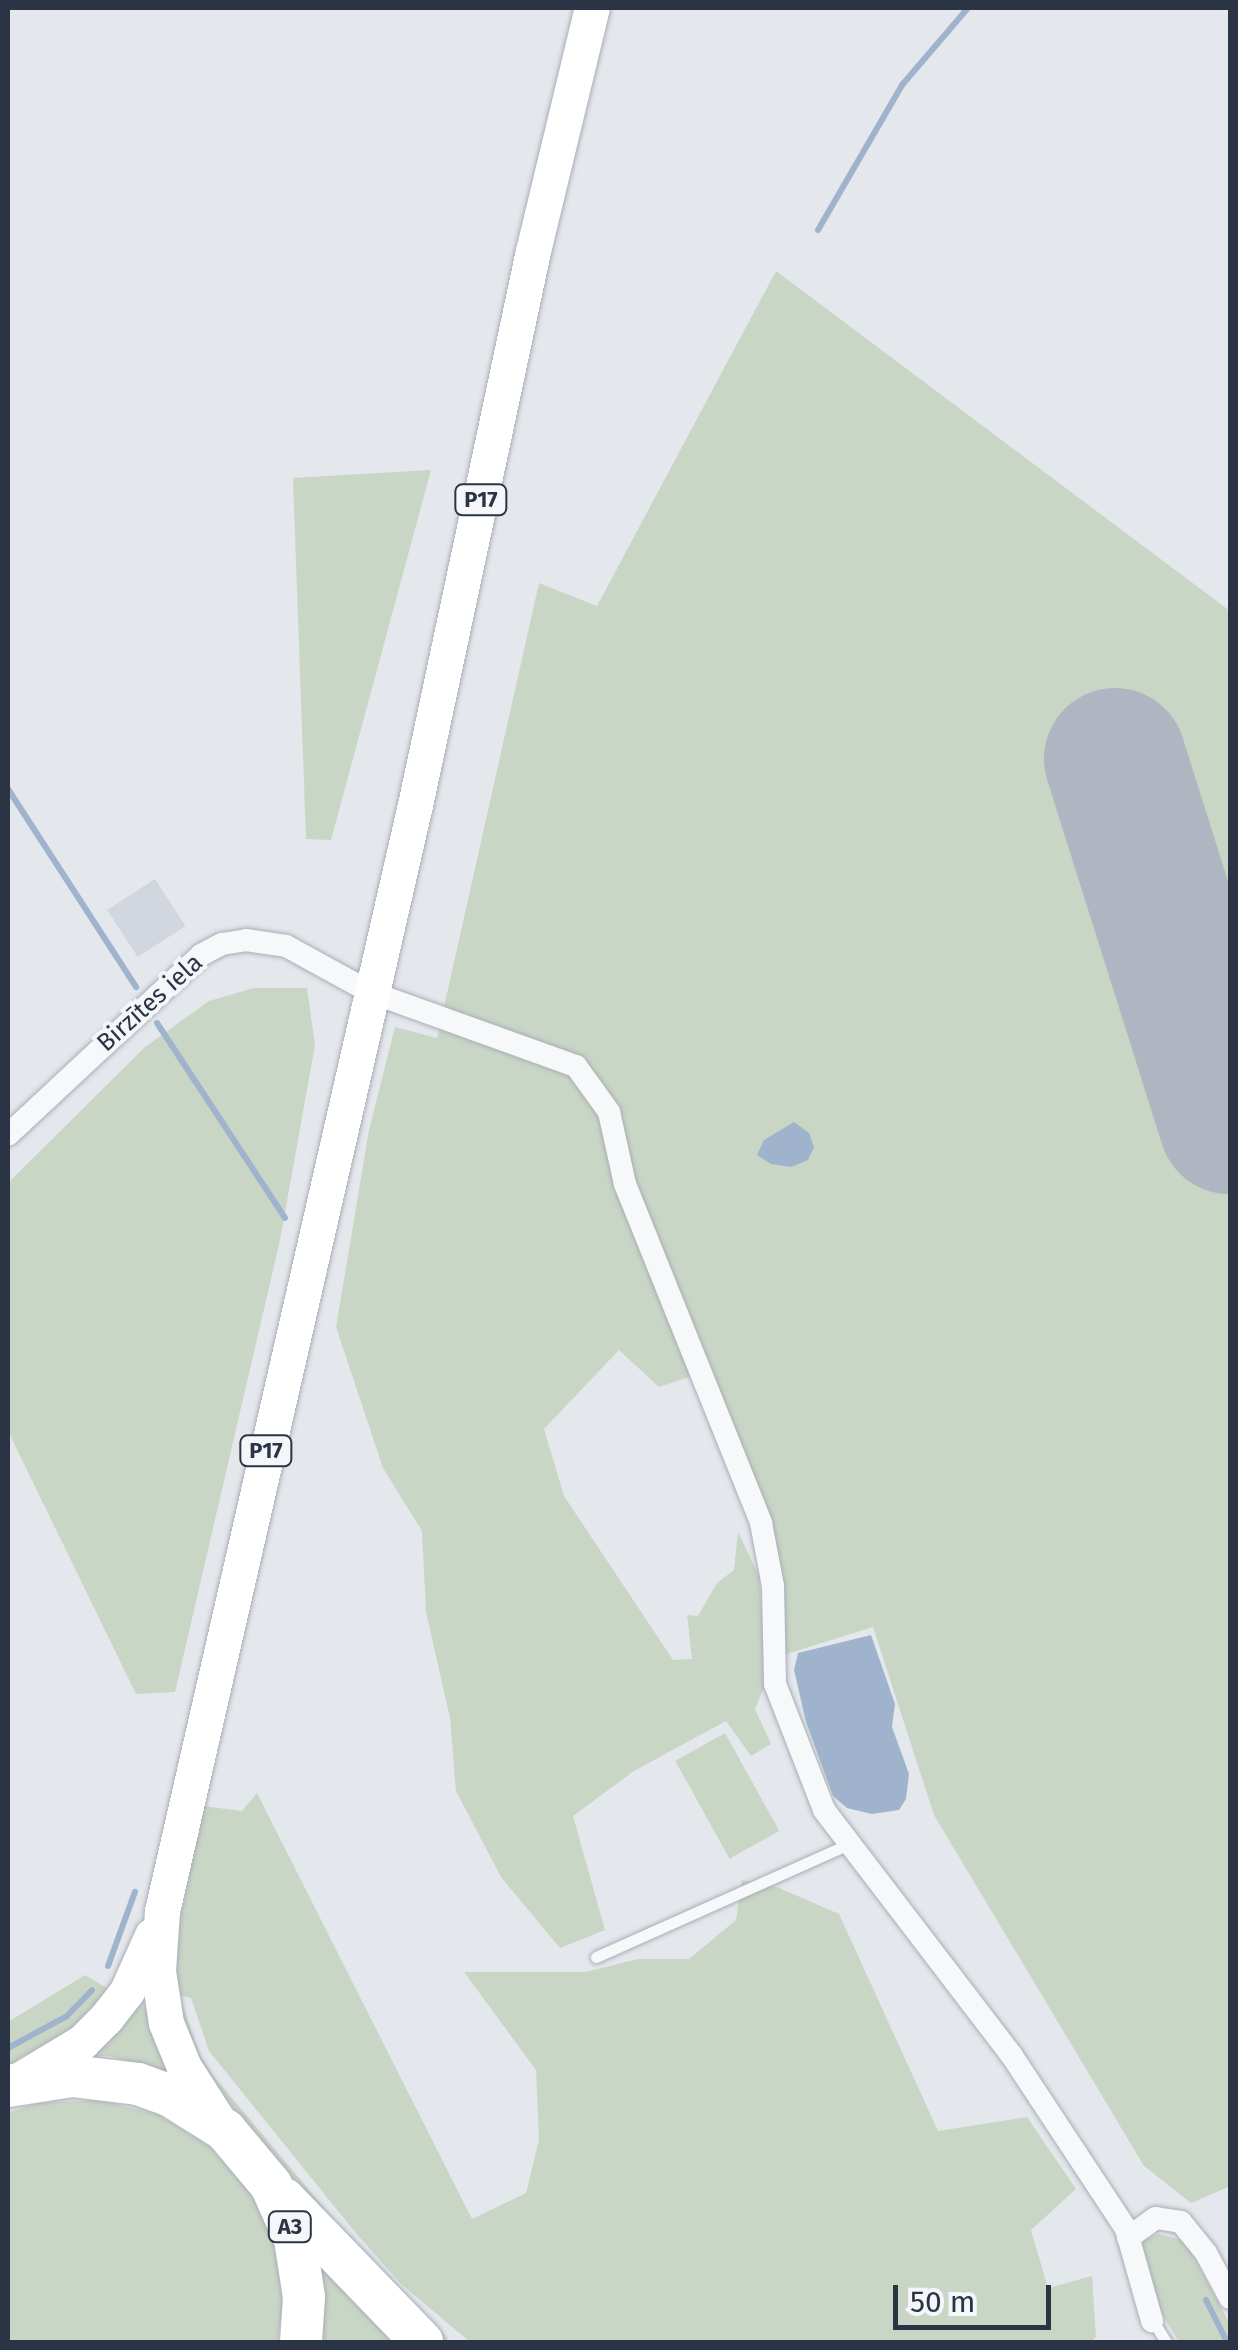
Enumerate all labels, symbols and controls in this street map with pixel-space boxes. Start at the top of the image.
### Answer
road number: P17 [454,483,508,517]
street label: Birzītes iela [91,948,209,1058]
road number: P17 [238,1434,294,1468]
road number: A3 [268,2210,312,2244]
scale bar [898,2265,1056,2327]
text: 50 m [910,2284,975,2320]

